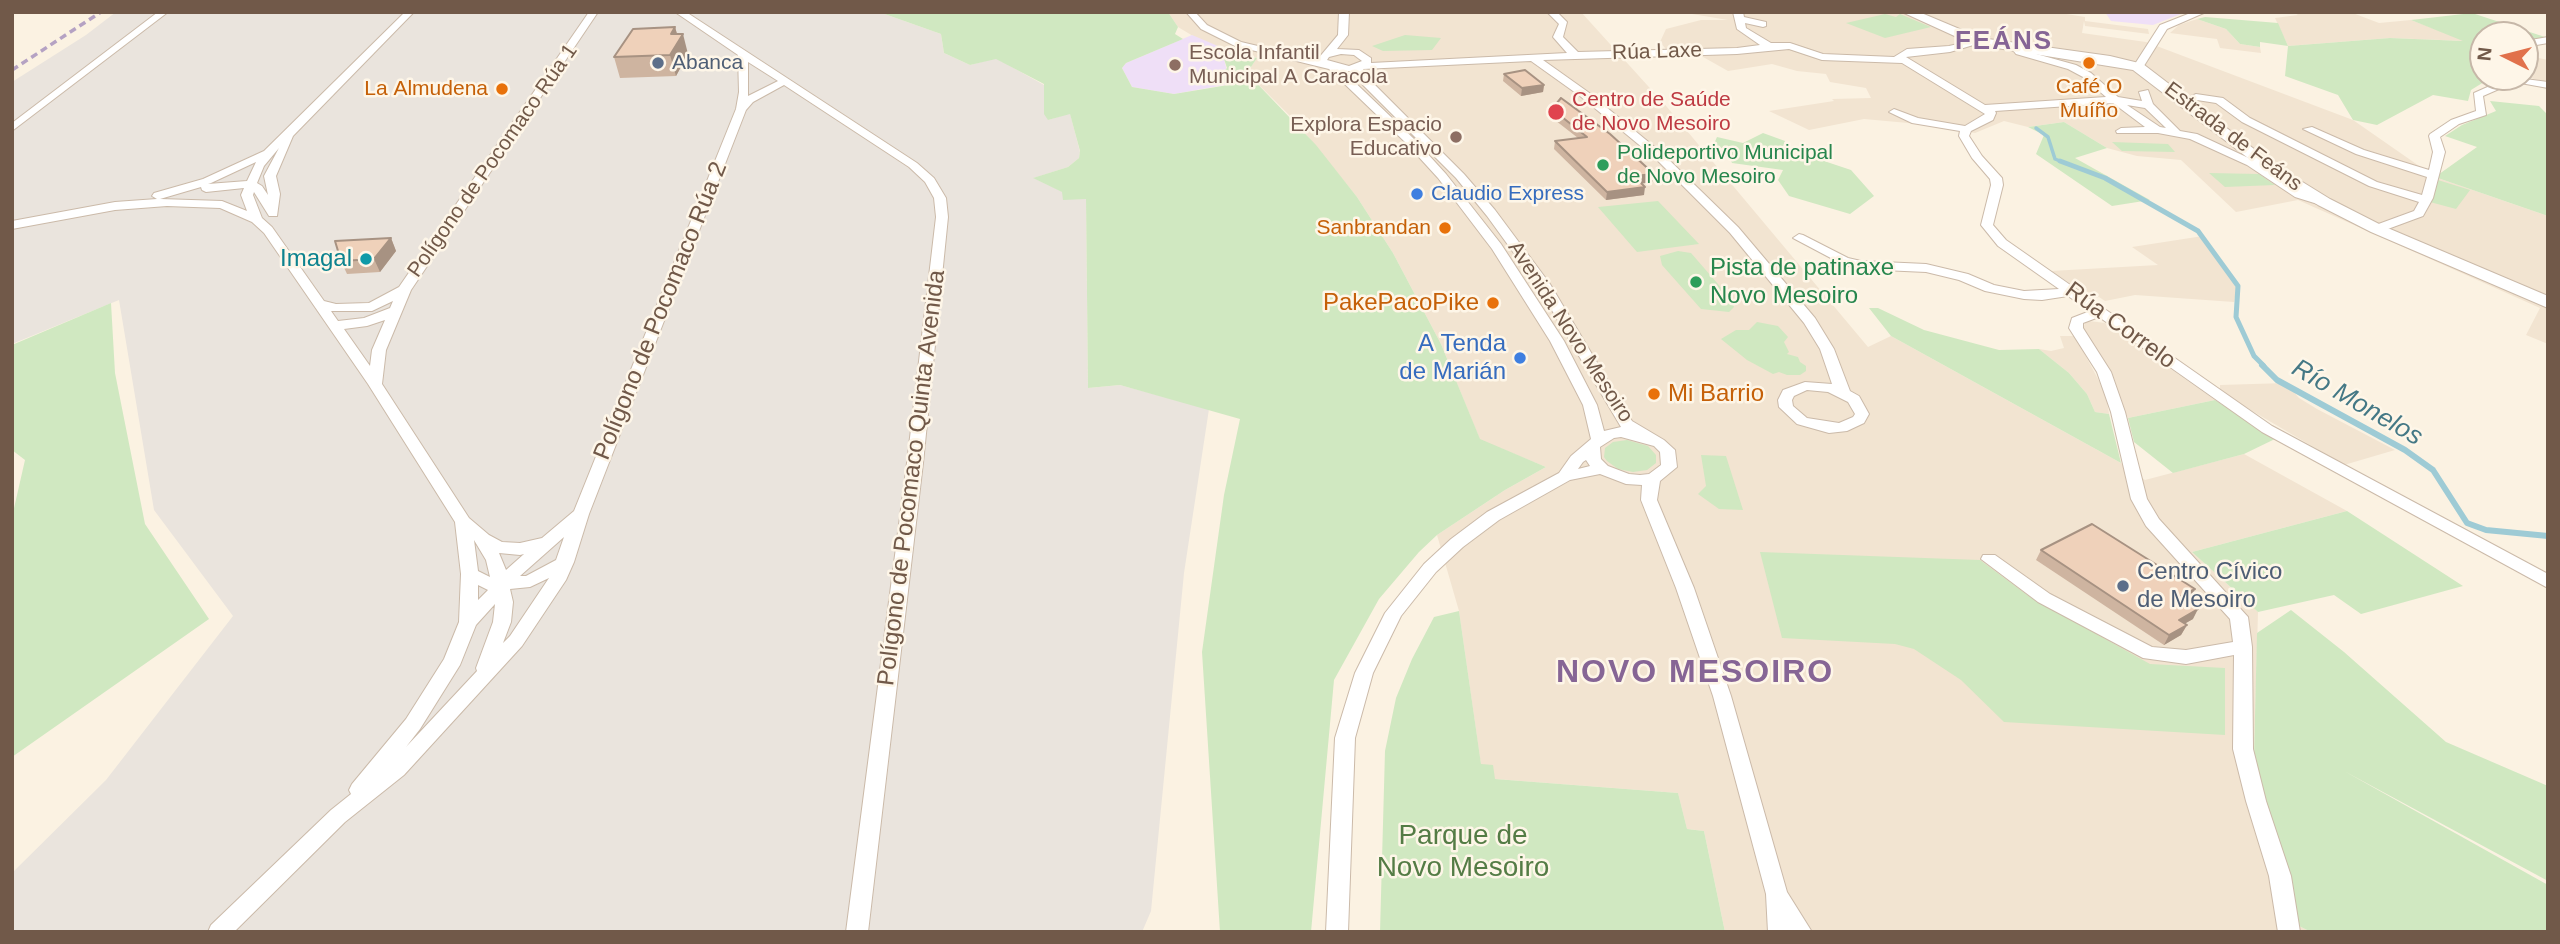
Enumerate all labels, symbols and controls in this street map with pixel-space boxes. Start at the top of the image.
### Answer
north arrow [2469,21,2539,91]
district label: FEÁNS [1956,26,2052,58]
street label: Rúa Laxe [1612,38,1702,66]
street label: Polígono de Pocomaco Rúa 1 [403,39,583,283]
place label: Escola Infantil Municipal A Caracola [1189,40,1387,90]
text: N [2473,46,2496,62]
place label: Abanca [672,50,743,76]
marker: Abanca [650,55,666,71]
marker: Café O Muíño [2081,55,2097,71]
marker: Escola Infantil Municipal A Caracola [1167,57,1183,73]
place label: Café O Muíño [2056,74,2122,124]
place label: La Almudena [364,76,488,102]
street label: Estrada de Feáns [2159,77,2307,197]
marker: La Almudena [494,81,510,97]
place label: Centro de Saúde de Novo Mesoiro [1572,87,1731,137]
marker: Centro de Saúde de Novo Mesoiro [1546,102,1566,122]
place label: Explora Espacio Educativo [1290,112,1442,162]
marker: Explora Espacio Educativo [1448,129,1464,145]
place label: Polideportivo Municipal de Novo Mesoiro [1617,140,1833,190]
marker: Polideportivo Municipal de Novo Mesoiro [1595,157,1611,173]
street label: Polígono de Pocomaco Rúa 2 [588,158,734,464]
place label: Claudio Express [1431,181,1584,207]
marker: Claudio Express [1409,186,1425,202]
place label: Sanbrandan [1317,215,1431,241]
marker: Sanbrandan [1437,220,1453,236]
street label: Avenida Novo Mesoiro [1502,237,1638,427]
place label: Imagal [280,245,352,273]
marker: Imagal [358,251,374,267]
place label: Pista de patinaxe Novo Mesoiro [1710,254,1894,310]
street label: Polígono de Pocomaco Quinta Avenida [872,269,952,687]
marker: Pista de patinaxe Novo Mesoiro [1688,274,1704,290]
street label: Rúa Correlo [2059,276,2181,376]
place label: PakePacoPike [1323,289,1479,317]
marker: PakePacoPike [1485,295,1501,311]
place label: A Tenda de Marián [1399,330,1506,386]
marker: A Tenda de Marián [1512,350,1528,366]
water label: Río Monelos [2286,353,2428,453]
place label: Mi Barrio [1668,380,1764,408]
marker: Mi Barrio [1646,386,1662,402]
place label: Centro Cívico de Mesoiro [2137,558,2282,614]
marker: Centro Cívico de Mesoiro [2115,578,2131,594]
district label: NOVO MESOIRO [1557,654,1833,692]
park label: Parque de Novo Mesoiro [1377,819,1549,885]

